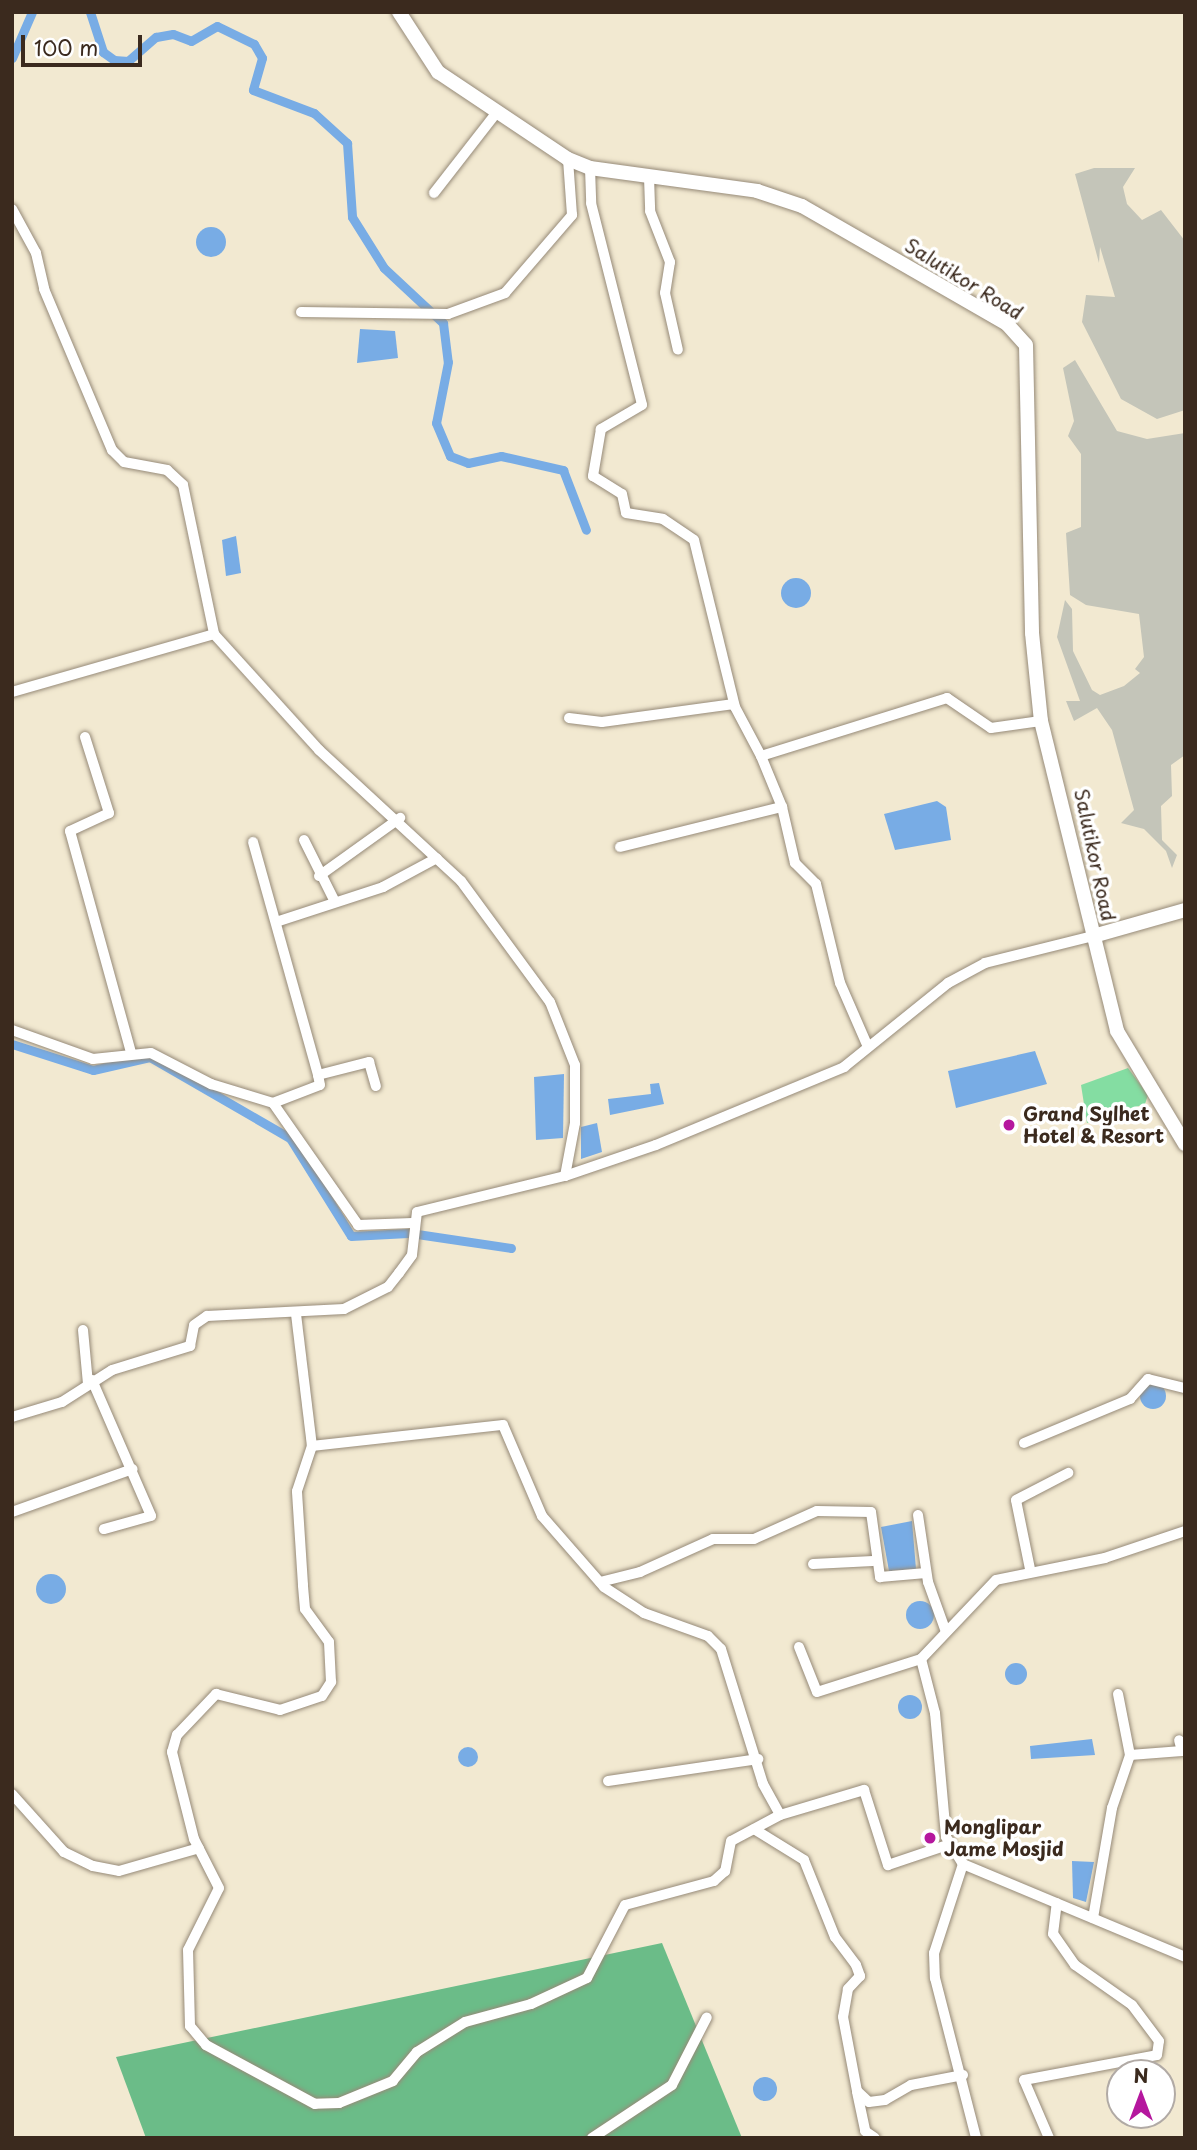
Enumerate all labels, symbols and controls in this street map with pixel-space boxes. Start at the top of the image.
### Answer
scale bar [24,21,145,65]
text: 100 m [34,31,98,63]
street label: Salutikor Road [900,233,1028,325]
street label: Salutikor Road [1070,786,1120,924]
place label: Grand Sylhet Hotel & Resort [1023,1103,1165,1147]
marker: Grand Sylhet Hotel & Resort [1001,1117,1017,1133]
place label: Monglipar Jame Mosjid [944,1816,1064,1860]
marker: Monglipar Jame Mosjid [922,1830,938,1846]
north arrow [1106,2059,1176,2129]
text: N [1133,2061,1149,2089]

